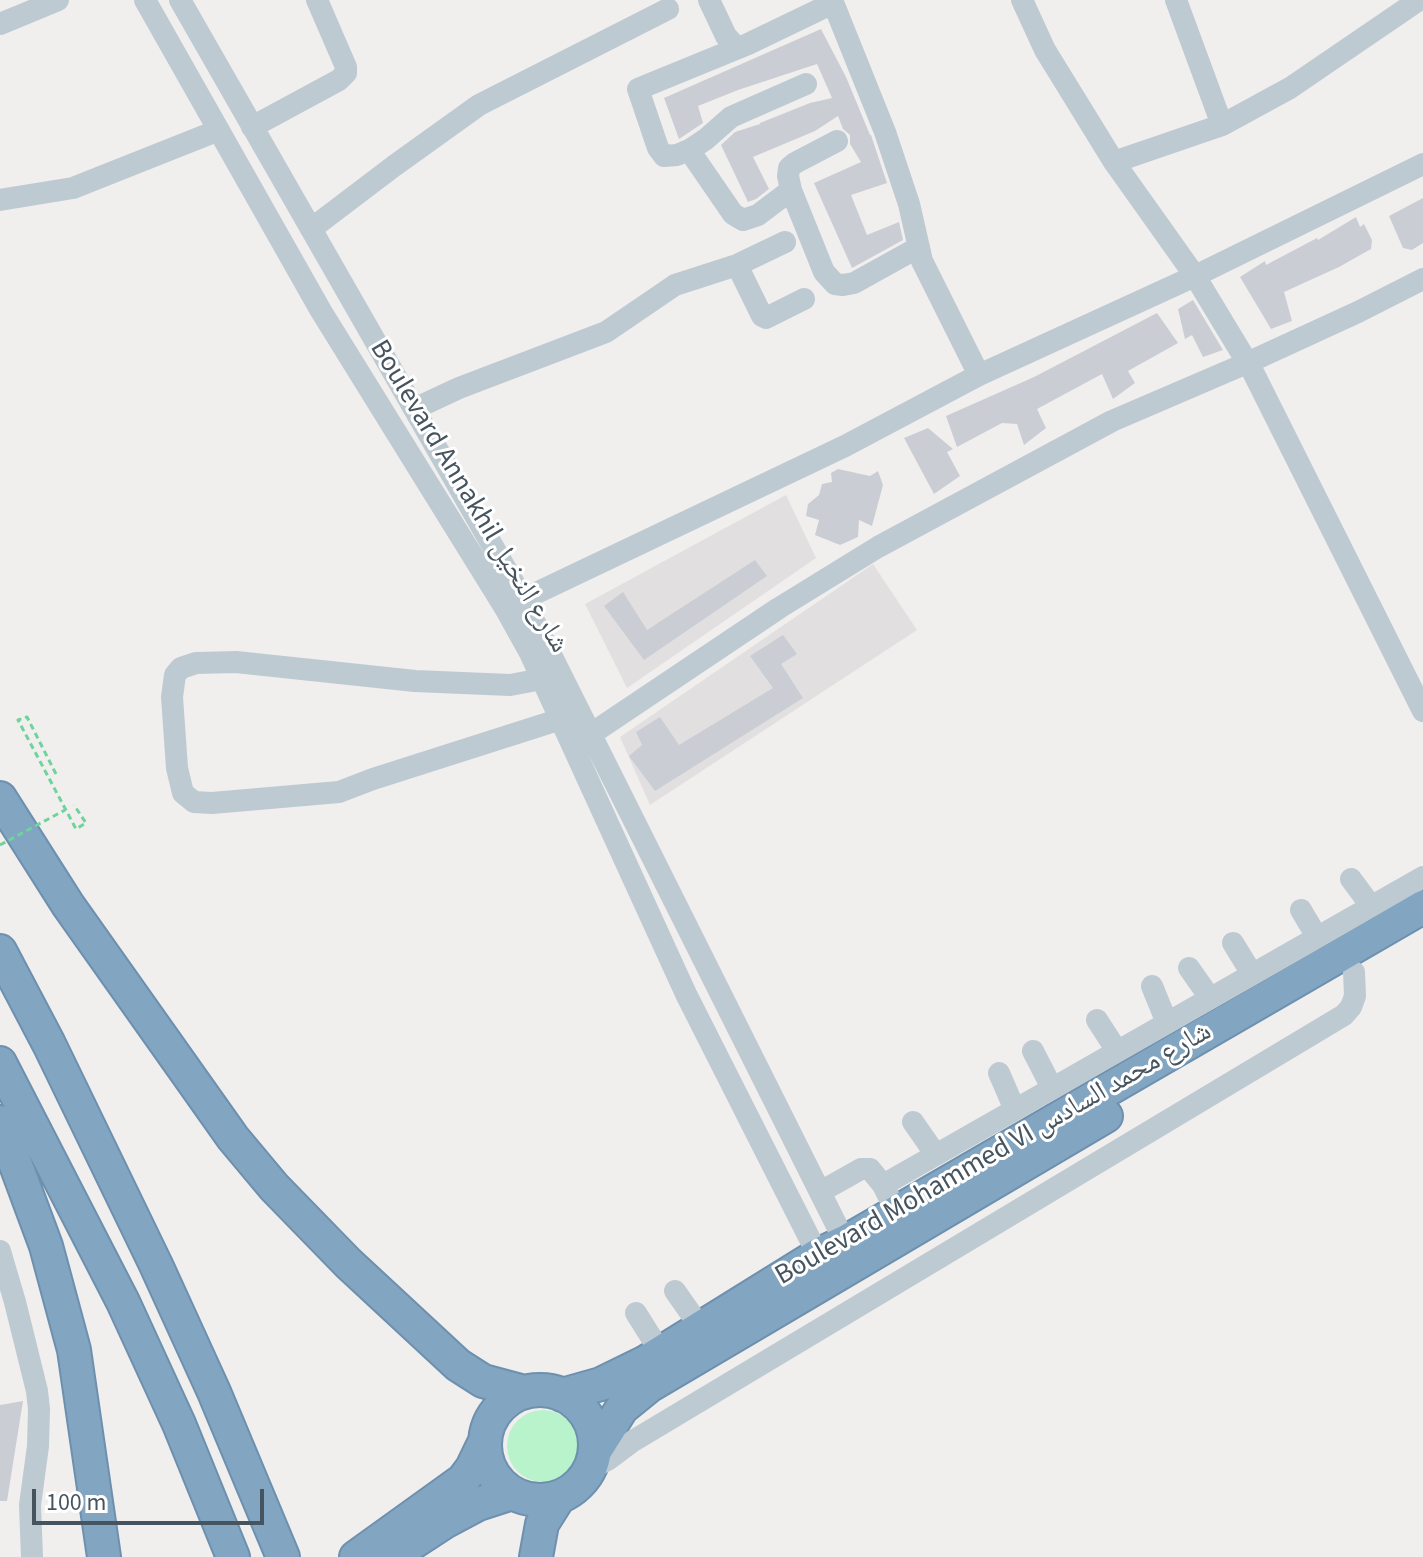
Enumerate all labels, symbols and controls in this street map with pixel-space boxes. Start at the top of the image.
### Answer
street label: Boulevard Annakhil شارع النخيل [361,335,575,659]
street label: Boulevard Mohammed VI شارع محمد السادس [770,1016,1218,1294]
scale bar [36,1473,268,1523]
text: 100 m [46,1485,106,1520]

